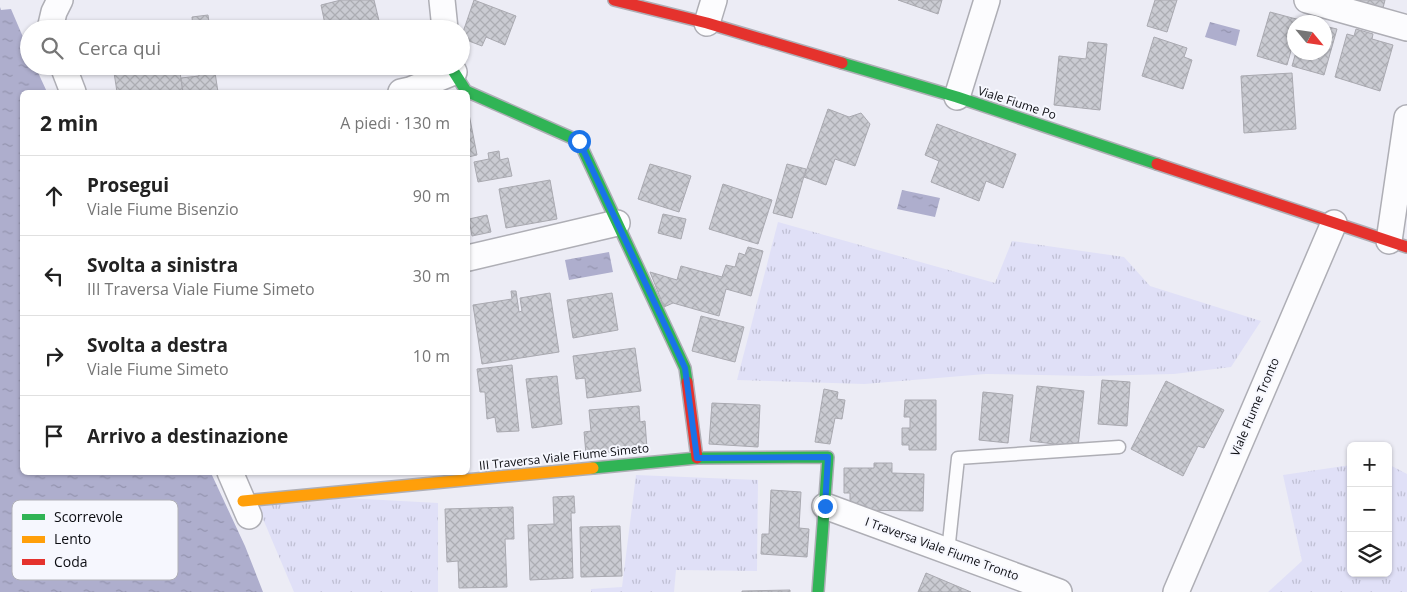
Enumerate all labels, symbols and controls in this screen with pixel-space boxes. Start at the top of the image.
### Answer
north arrow [1287,15,1332,60]
search box [20,20,470,75]
icon: search [38,34,66,62]
text: Cerca qui [78,35,161,61]
street label: Viale Fiume Po [976,82,1059,123]
text: 2 min [40,109,98,137]
text: A piedi · 130 m [340,112,450,134]
route start [568,130,591,153]
text: Prosegui [87,172,169,198]
icon: ahead [40,182,68,210]
text: 90 m [413,185,450,207]
text: Viale Fiume Bisenzio [87,198,239,220]
text: Svolta a sinistra [87,252,238,278]
icon: left [40,262,68,290]
text: 30 m [413,265,450,287]
text: III Traversa Viale Fiume Simeto [87,278,315,300]
text: Svolta a destra [87,332,228,358]
icon: right [40,342,68,370]
text: 10 m [413,345,450,367]
street label: Viale FIume Tronto [1226,355,1283,459]
text: Viale Fiume Simeto [87,358,229,380]
icon: arrive [40,422,68,450]
text: Arrivo a destinazione [87,423,288,449]
street label: III Traversa Viale Fiume Simeto [478,439,650,474]
map controls [1347,442,1392,577]
button: + [1347,442,1392,487]
button: − [1347,487,1392,532]
route end [814,495,837,518]
legend [12,500,178,580]
text: Scorrevole [54,507,123,526]
street label: I Traversa Viale Fiume Tronto [863,513,1022,584]
text: Lento [54,529,91,548]
button: layers [1347,532,1392,577]
text: Coda [54,552,88,571]

